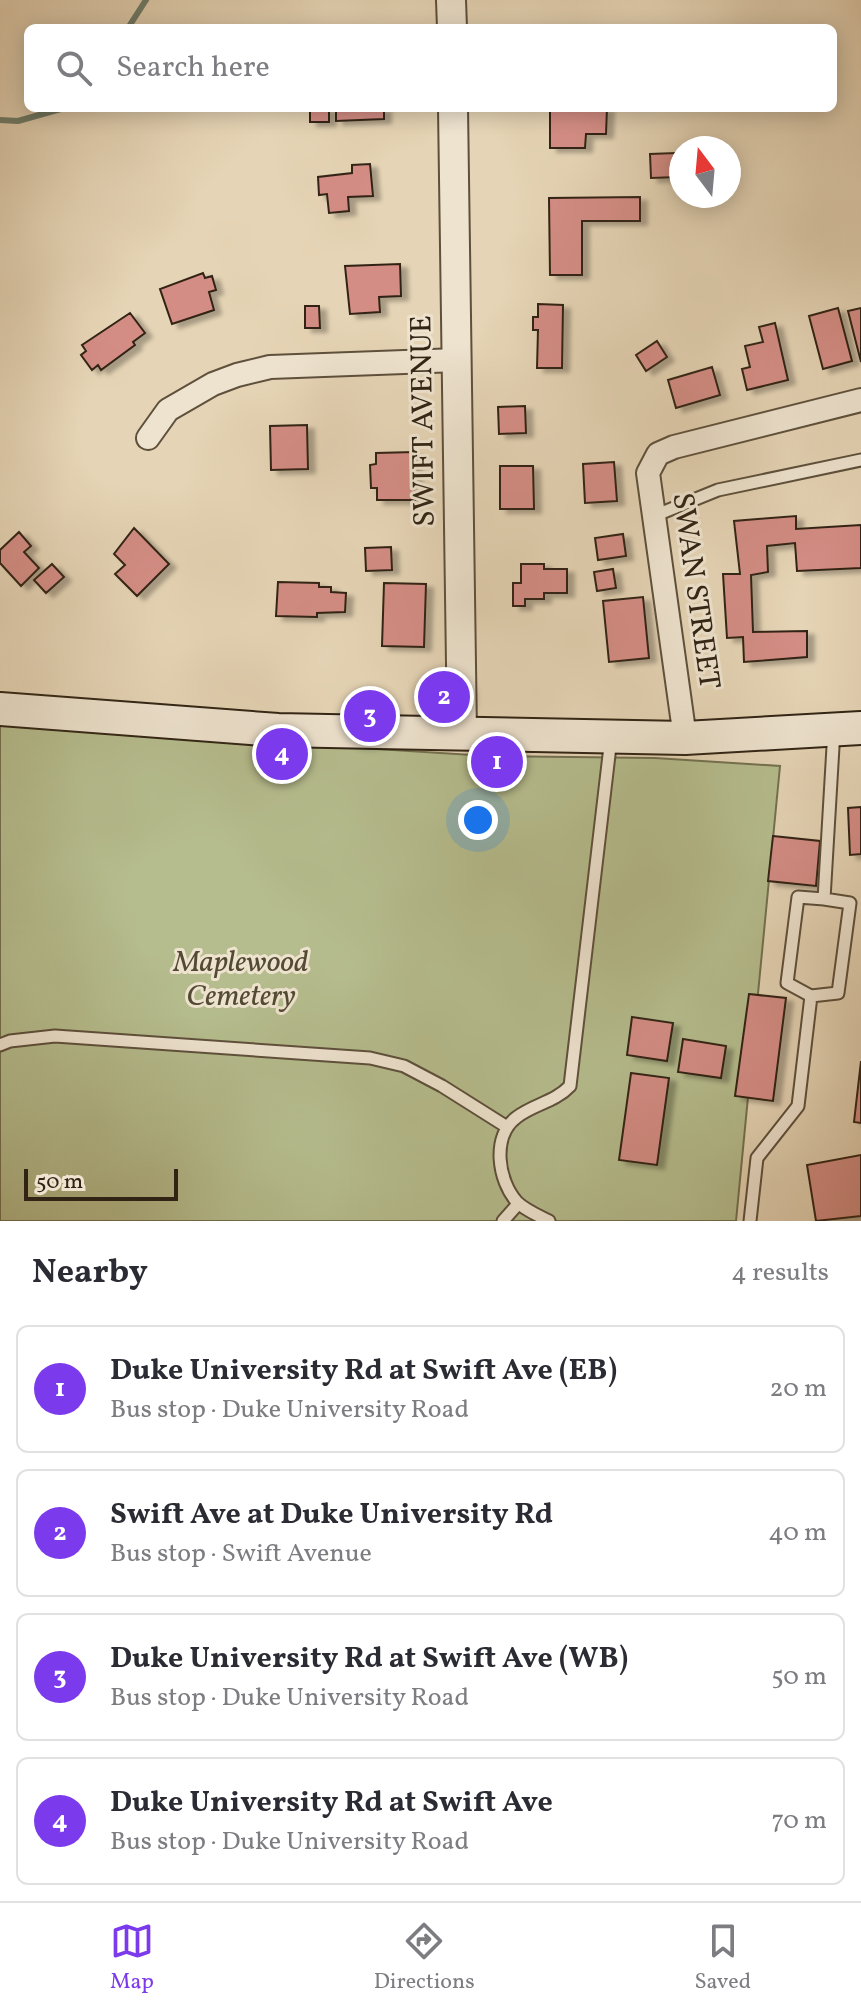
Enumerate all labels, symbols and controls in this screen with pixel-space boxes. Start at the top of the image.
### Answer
search box [24,24,837,112]
icon: search [52,46,96,90]
text: Search here [116,47,270,89]
north arrow [669,136,741,208]
street label: SWIFT AVENUE [401,315,447,527]
street label: SWAN STREET [660,490,730,692]
pin: 2 [418,667,470,727]
pin: 3 [344,686,396,746]
pin: 4 [256,724,308,784]
pin: 1 [471,732,523,792]
your location [458,800,498,840]
park label: Maplewood Cemetery [173,942,308,1018]
scale bar [24,1165,178,1201]
text: 50 m [36,1167,83,1198]
text: Nearby [32,1250,148,1297]
text: 4 results [731,1255,829,1291]
text: Duke University Rd at Swift Ave (EB) [110,1350,617,1392]
text: 1 [55,1371,65,1407]
text: 20 m [769,1371,827,1407]
text: Bus stop · Duke University Road [110,1392,469,1428]
text: Swift Ave at Duke University Rd [110,1494,553,1536]
text: 2 [53,1515,67,1551]
text: 40 m [768,1515,827,1551]
text: Bus stop · Swift Avenue [110,1536,372,1572]
text: Duke University Rd at Swift Ave (WB) [110,1638,628,1680]
text: 3 [53,1659,67,1695]
text: 50 m [771,1659,827,1695]
text: Bus stop · Duke University Road [110,1680,469,1716]
text: Duke University Rd at Swift Ave [110,1782,553,1824]
text: 4 [52,1803,68,1839]
text: 70 m [772,1803,827,1839]
text: Bus stop · Duke University Road [110,1824,469,1860]
tab: Map [110,1919,154,1998]
tab: Directions [374,1919,475,1998]
tab: Saved [694,1919,751,1998]

